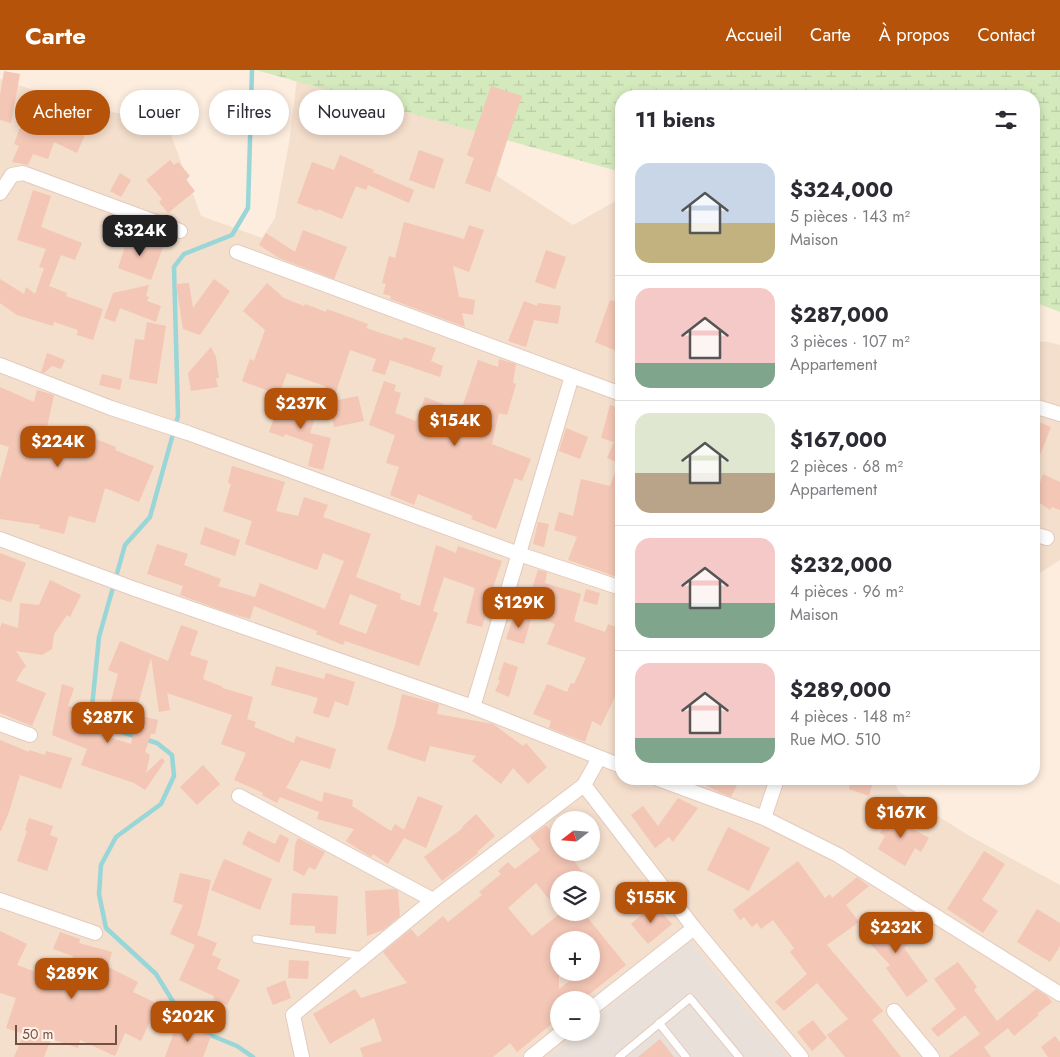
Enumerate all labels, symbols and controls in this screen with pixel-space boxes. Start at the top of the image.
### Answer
text: Carte [25,18,86,53]
text: Accueil [725,22,782,48]
text: Carte [810,22,851,48]
text: À propos [879,22,949,48]
text: Contact [977,22,1035,48]
chip: Acheter [15,90,110,135]
chip: Louer [120,90,199,135]
chip: Filtres [209,90,289,135]
chip: Nouveau [299,90,404,135]
text: 11 biens [635,105,715,135]
icon: filters [992,106,1020,134]
text: $324,000 [790,175,893,205]
icon: home [675,183,735,243]
text: 5 pièces · 143 m² [790,205,910,228]
pin: $324K [105,214,175,257]
text: $324K [114,219,166,242]
text: Maison [790,228,838,251]
text: $287,000 [790,300,889,330]
icon: home [675,308,735,368]
text: 3 pièces · 107 m² [790,330,910,353]
text: Appartement [790,353,877,376]
pin: $237K [266,388,336,430]
text: $237K [276,392,326,415]
pin: $154K [420,404,490,447]
text: $154K [430,409,480,432]
text: $167,000 [790,425,887,455]
pin: $224K [23,426,93,468]
text: $224K [31,430,85,453]
icon: home [675,433,735,493]
text: 2 pièces · 68 m² [790,455,903,478]
text: Appartement [790,478,877,501]
text: $232,000 [790,550,892,580]
icon: home [675,558,735,618]
text: 4 pièces · 96 m² [790,580,904,603]
pin: $129K [484,586,554,629]
text: $129K [494,591,544,614]
text: Maison [790,603,838,626]
text: $289,000 [790,675,891,705]
icon: home [675,683,735,743]
pin: $287K [73,702,143,744]
text: 4 pièces · 148 m² [790,705,910,728]
text: $287K [82,706,134,729]
text: Rue MO. 510 [790,728,881,751]
pin: $167K [866,796,936,839]
text: $167K [876,801,926,824]
north arrow [550,811,600,861]
map controls [550,811,600,1041]
button: layers [550,871,600,921]
pin: $155K [616,882,686,924]
text: $155K [626,886,676,909]
pin: $232K [861,912,931,954]
text: $232K [870,916,922,939]
button: + [550,931,600,981]
pin: $289K [37,958,107,1000]
text: $289K [46,962,98,985]
button: − [550,991,600,1041]
pin: $202K [153,1000,223,1043]
text: $202K [162,1005,214,1028]
scale bar [15,1022,118,1045]
text: 50 m [22,1024,53,1044]

